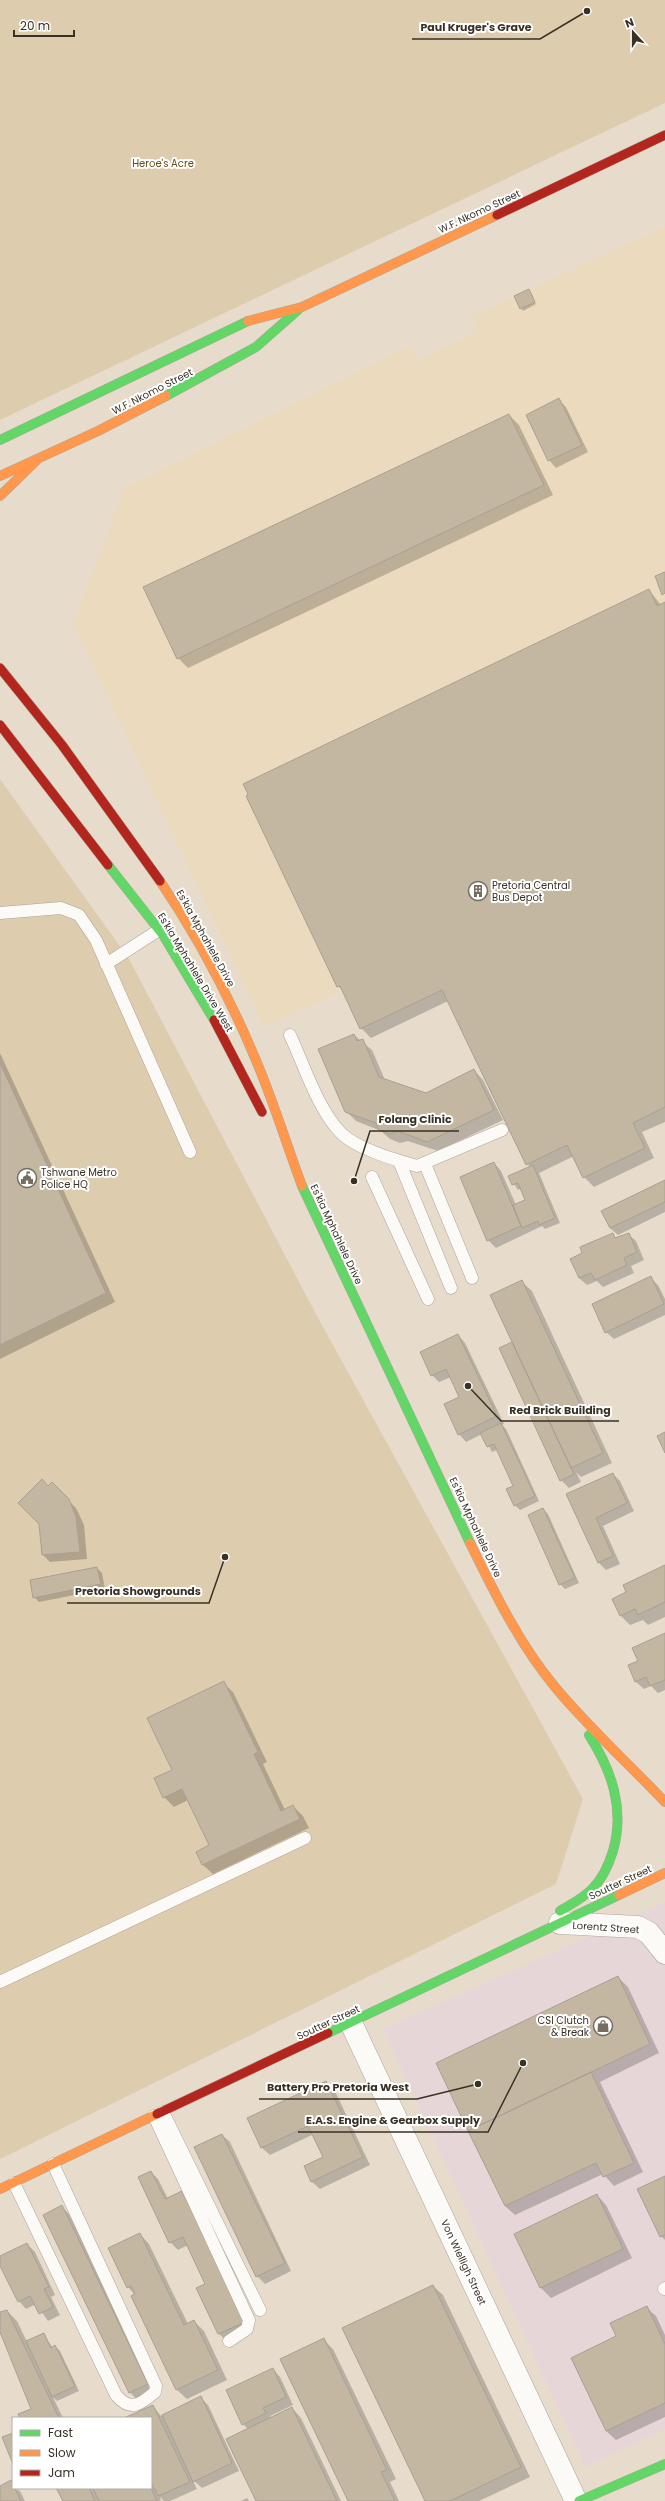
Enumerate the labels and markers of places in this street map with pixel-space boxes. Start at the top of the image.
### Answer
callout: Paul Kruger's Grave [412,16,540,39]
place label: Pretoria Central Bus Depot [492,878,570,905]
building icon: Pretoria Central Bus Depot [467,880,489,902]
callout: Folang Clinic [370,1108,459,1131]
place label: Tshwane Metro Police HQ [41,1165,117,1192]
public building icon: Tshwane Metro Police HQ [16,1167,38,1189]
callout: Red Brick Building [501,1398,619,1421]
callout: Pretoria Showgrounds [67,1580,209,1603]
place label: CSI Clutch & Break [538,2013,590,2040]
shop icon: CSI Clutch & Break [592,2015,614,2037]
callout: Battery Pro Pretoria West [259,2076,417,2099]
callout: E.A.S. Engine & Gearbox Supply [298,2109,488,2132]

